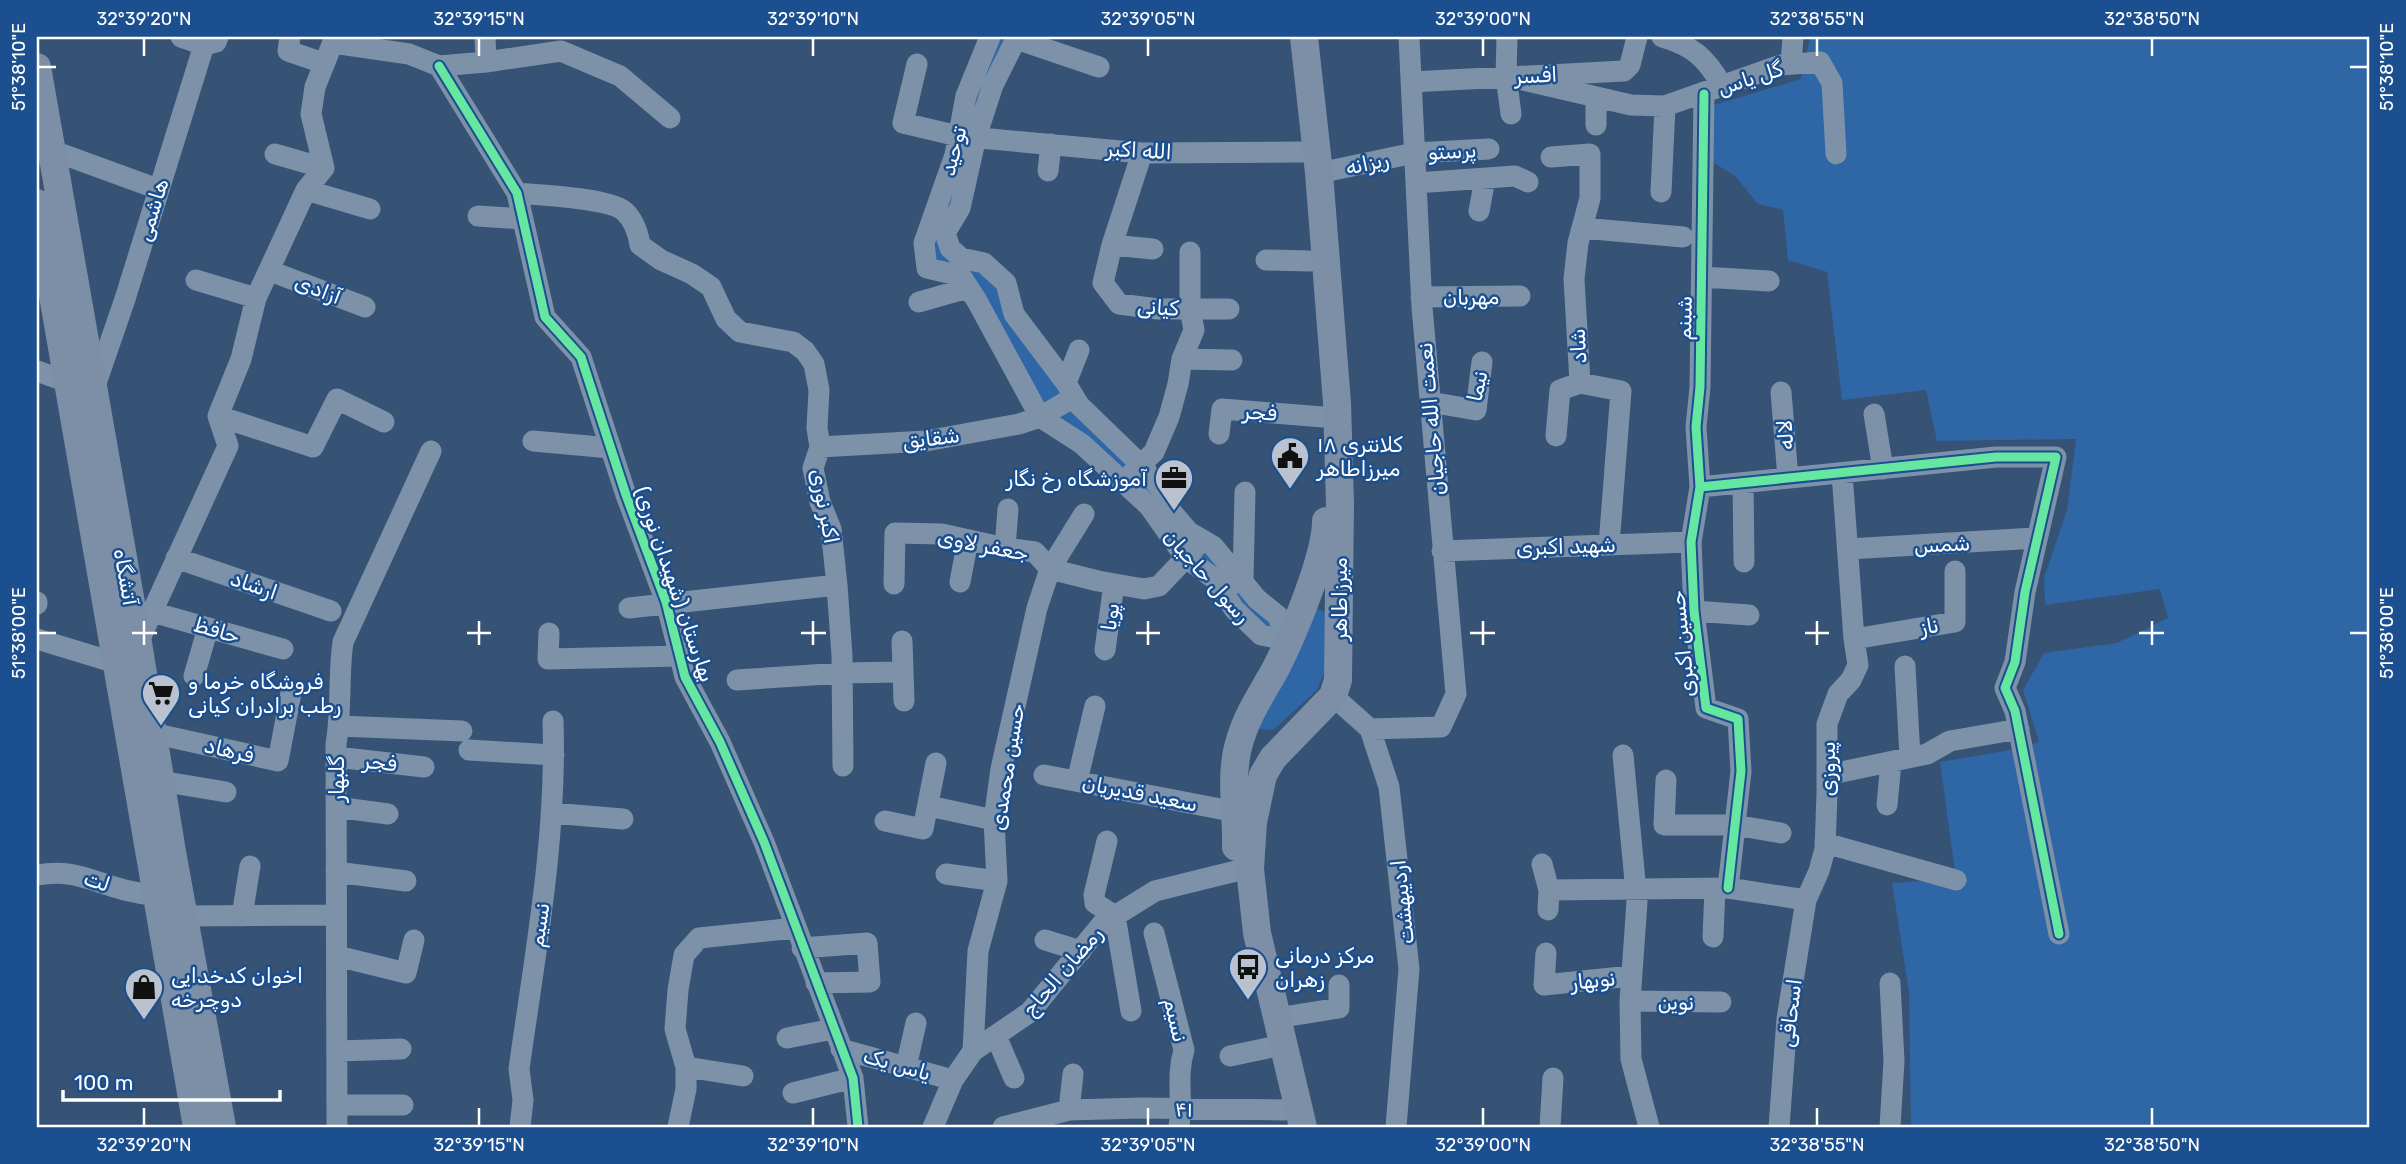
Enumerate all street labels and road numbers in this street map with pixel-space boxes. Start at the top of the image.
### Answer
street label: گل یاس [1714,56,1786,100]
street label: افسر [1512,61,1558,89]
street label: توحید [934,123,972,179]
street label: الله اکبر [1104,136,1172,164]
street label: پرستو [1427,137,1477,167]
street label: ریزانه [1343,146,1391,180]
street label: هاشمی [131,176,173,244]
street label: آزادی [291,269,345,309]
street label: مهربان [1443,284,1499,310]
street label: کیانی [1136,293,1180,321]
street label: شبنم [1671,295,1699,341]
street label: شاد [1565,328,1591,364]
street label: نعمت الله حاجیان [1412,342,1450,496]
street label: نیما [1462,368,1492,404]
street label: فجر [1240,398,1278,426]
street label: لاله [1771,419,1799,451]
street label: شقایق [901,422,961,454]
street label: اکبر نوری [805,466,845,546]
street label: بهارستان (شهیدان نوری) [630,483,720,685]
street label: جعفر لاوی [935,524,1031,567]
street label: رسول حاجیان [1158,524,1256,628]
street label: شمس [1913,530,1971,558]
street label: شهید اکبری [1516,532,1616,560]
street label: آتشگاه [109,546,143,608]
street label: میرزاطاهر [1327,557,1352,643]
street label: ارشاد [227,565,281,605]
street label: حسین اکبری [1664,589,1700,699]
street label: پویا [1096,601,1126,633]
street label: حافظ [191,612,243,648]
street label: ناز [1916,612,1940,640]
street label: حسین محمدی [985,702,1029,832]
street label: فرهاد [202,732,256,768]
street label: پیروزی [1815,741,1842,797]
street label: فجر [360,748,398,776]
street label: گلبهار [324,756,349,804]
street label: سعید قدیریان [1080,770,1200,816]
street label: اردیبهشت [1385,858,1419,946]
street label: لت [81,865,113,897]
street label: نسیم [524,901,556,949]
street label: رمضان الحاج [1017,921,1109,1022]
street label: نوبهار [1567,965,1617,995]
street label: اسحاقی [1773,977,1807,1049]
street label: نوین [1658,989,1694,1015]
street label: نسیم [1157,996,1193,1045]
street label: یاس یک [860,1043,934,1085]
street label: ۴۱ [1175,1096,1193,1122]

